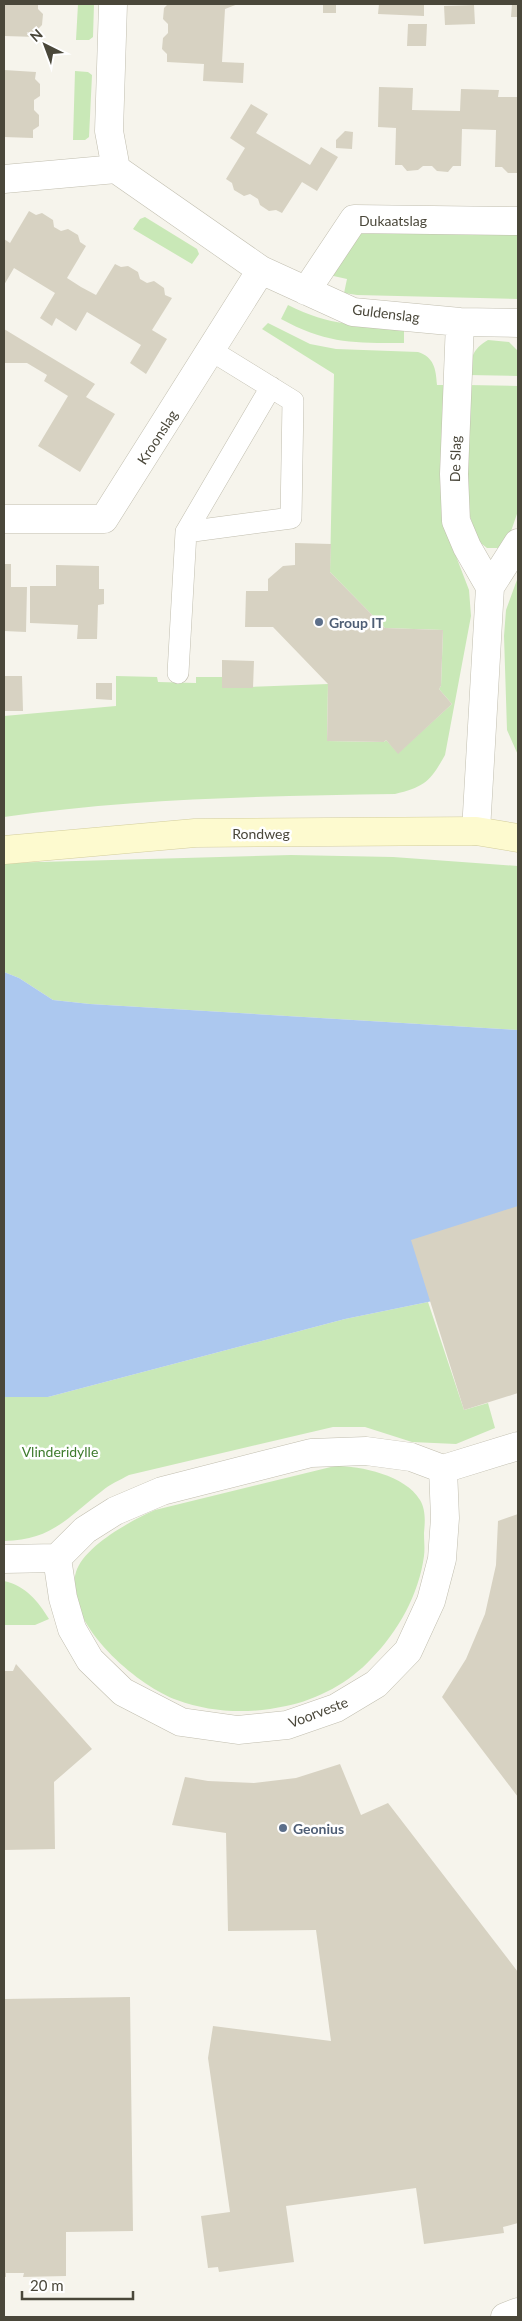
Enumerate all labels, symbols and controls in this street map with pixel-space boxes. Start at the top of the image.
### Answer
north arrow [20,20,70,70]
text: N [26,25,46,45]
street label: Dukaatslag [359,212,427,229]
street label: Guldenslag [351,300,421,326]
street label: Kroonslag [133,407,181,467]
street label: De Slag [446,436,464,482]
place label: Group IT [329,614,385,631]
marker: Group IT [313,616,325,628]
street label: Rondweg [232,825,290,842]
park label: Vlinderidylle [22,1443,98,1460]
street label: Voorveste [286,1693,350,1731]
place label: Geonius [293,1820,344,1837]
marker: Geonius [277,1822,289,1834]
scale bar [22,2268,134,2300]
text: 20 m [30,2276,64,2294]

